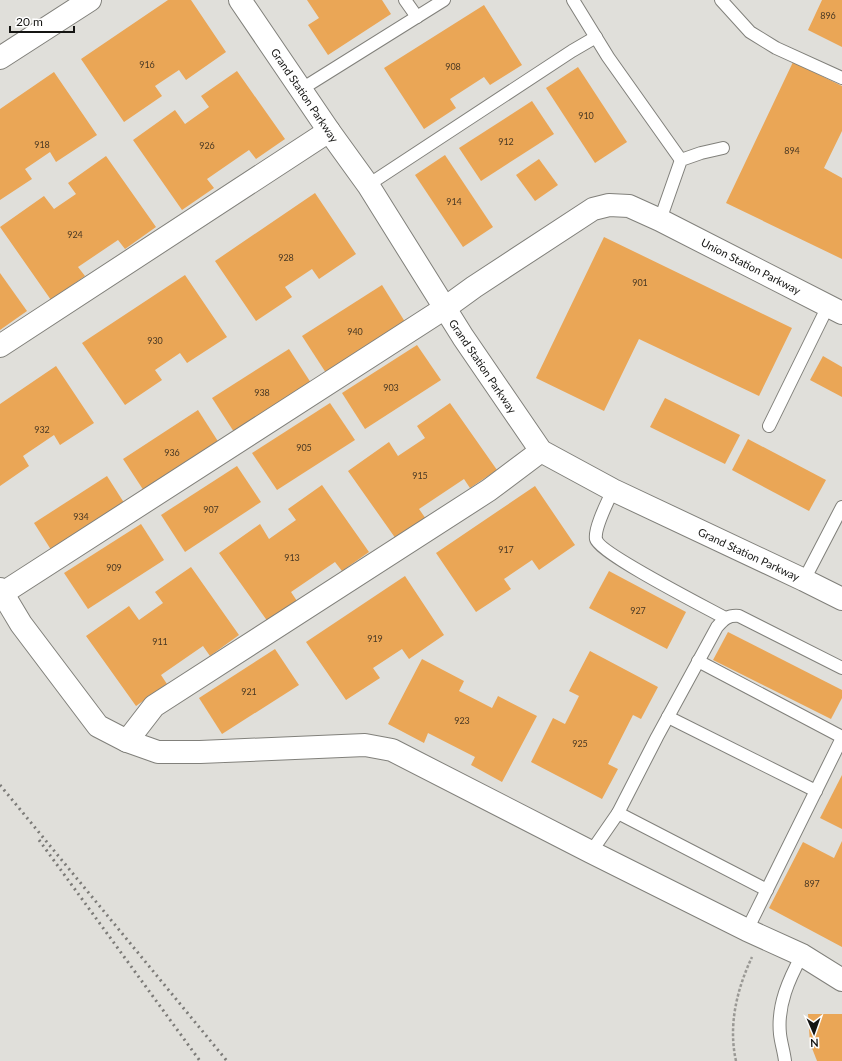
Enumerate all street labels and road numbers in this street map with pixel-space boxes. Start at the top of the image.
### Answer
street label: Grand Station Parkway [269,46,341,145]
street label: Union Station Parkway [699,235,803,297]
street label: Grand Station Parkway [447,317,519,416]
street label: Grand Station Parkway [696,525,802,583]

